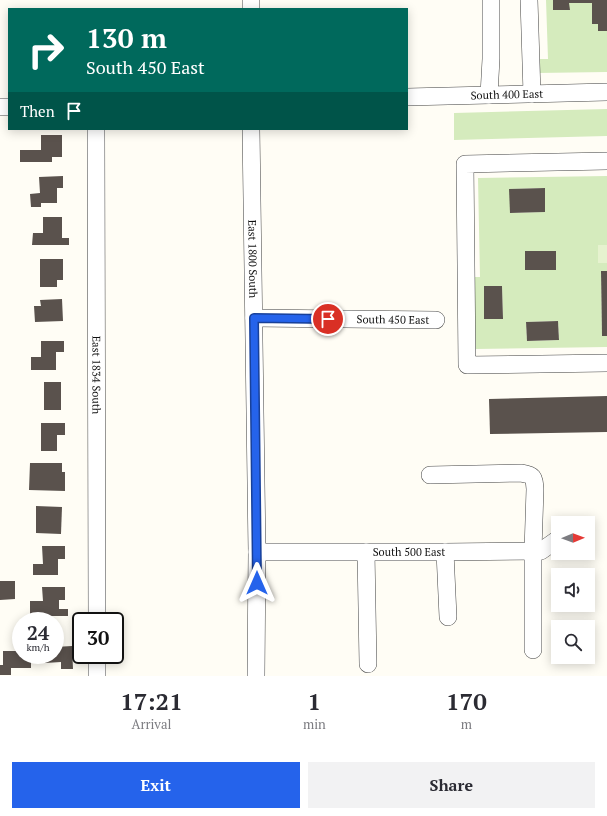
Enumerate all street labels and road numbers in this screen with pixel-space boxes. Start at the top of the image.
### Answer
street label: South 400 East [470,87,543,102]
street label: East 1800 South [245,220,260,299]
street label: South 450 East [357,312,429,327]
street label: East 1834 South [89,336,104,415]
street label: South 500 East [373,545,445,559]

